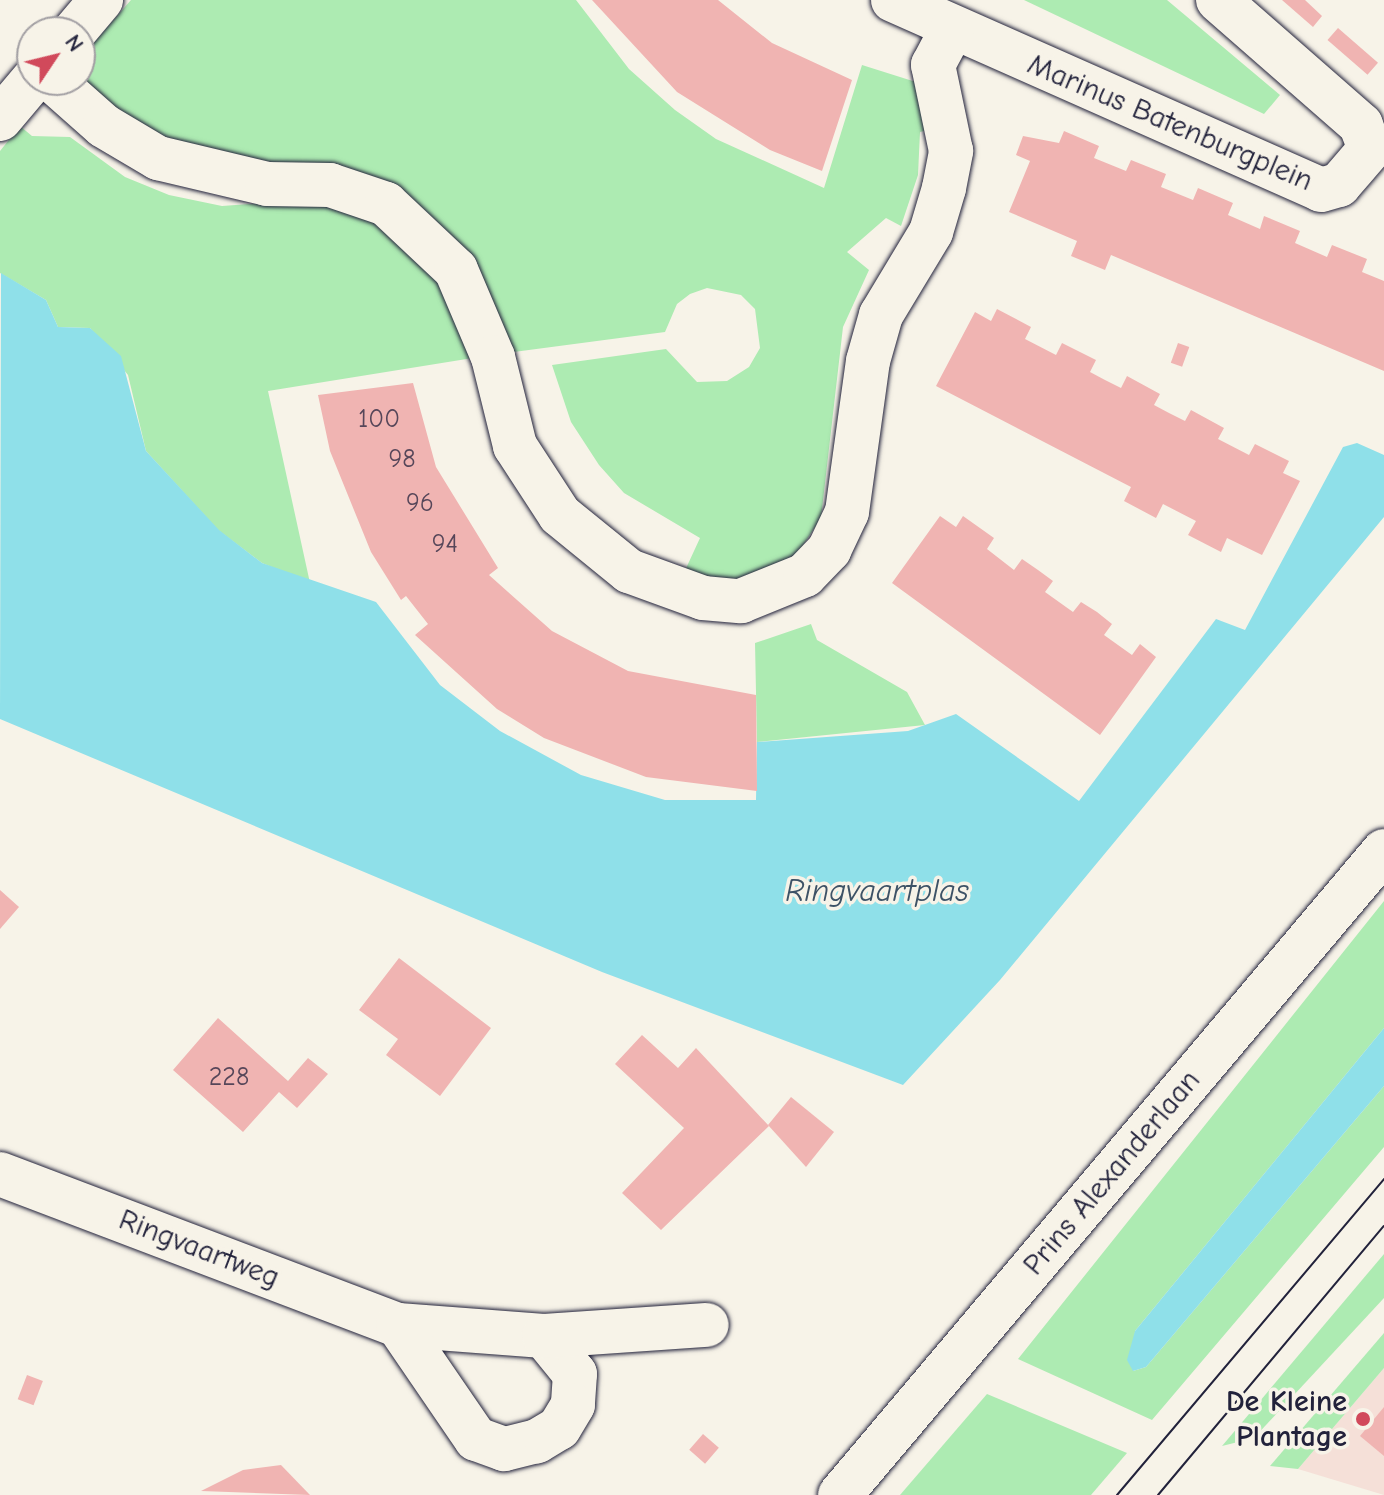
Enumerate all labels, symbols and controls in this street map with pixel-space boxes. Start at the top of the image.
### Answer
north arrow [16,16,96,96]
text: N [59,30,89,57]
street label: Marinus Batenburgplein [1022,47,1318,199]
house number: 100 [358,404,400,436]
house number: 98 [388,444,416,476]
house number: 96 [406,488,434,520]
house number: 94 [432,529,458,561]
water label: Ringvaartplas [785,872,969,910]
house number: 228 [209,1062,249,1094]
street label: Prins Alexanderlaan [1016,1063,1208,1283]
street label: Ringvaartweg [114,1202,284,1296]
place label: De Kleine Plantage [1226,1384,1347,1454]
marker: De Kleine Plantage [1354,1410,1372,1428]

